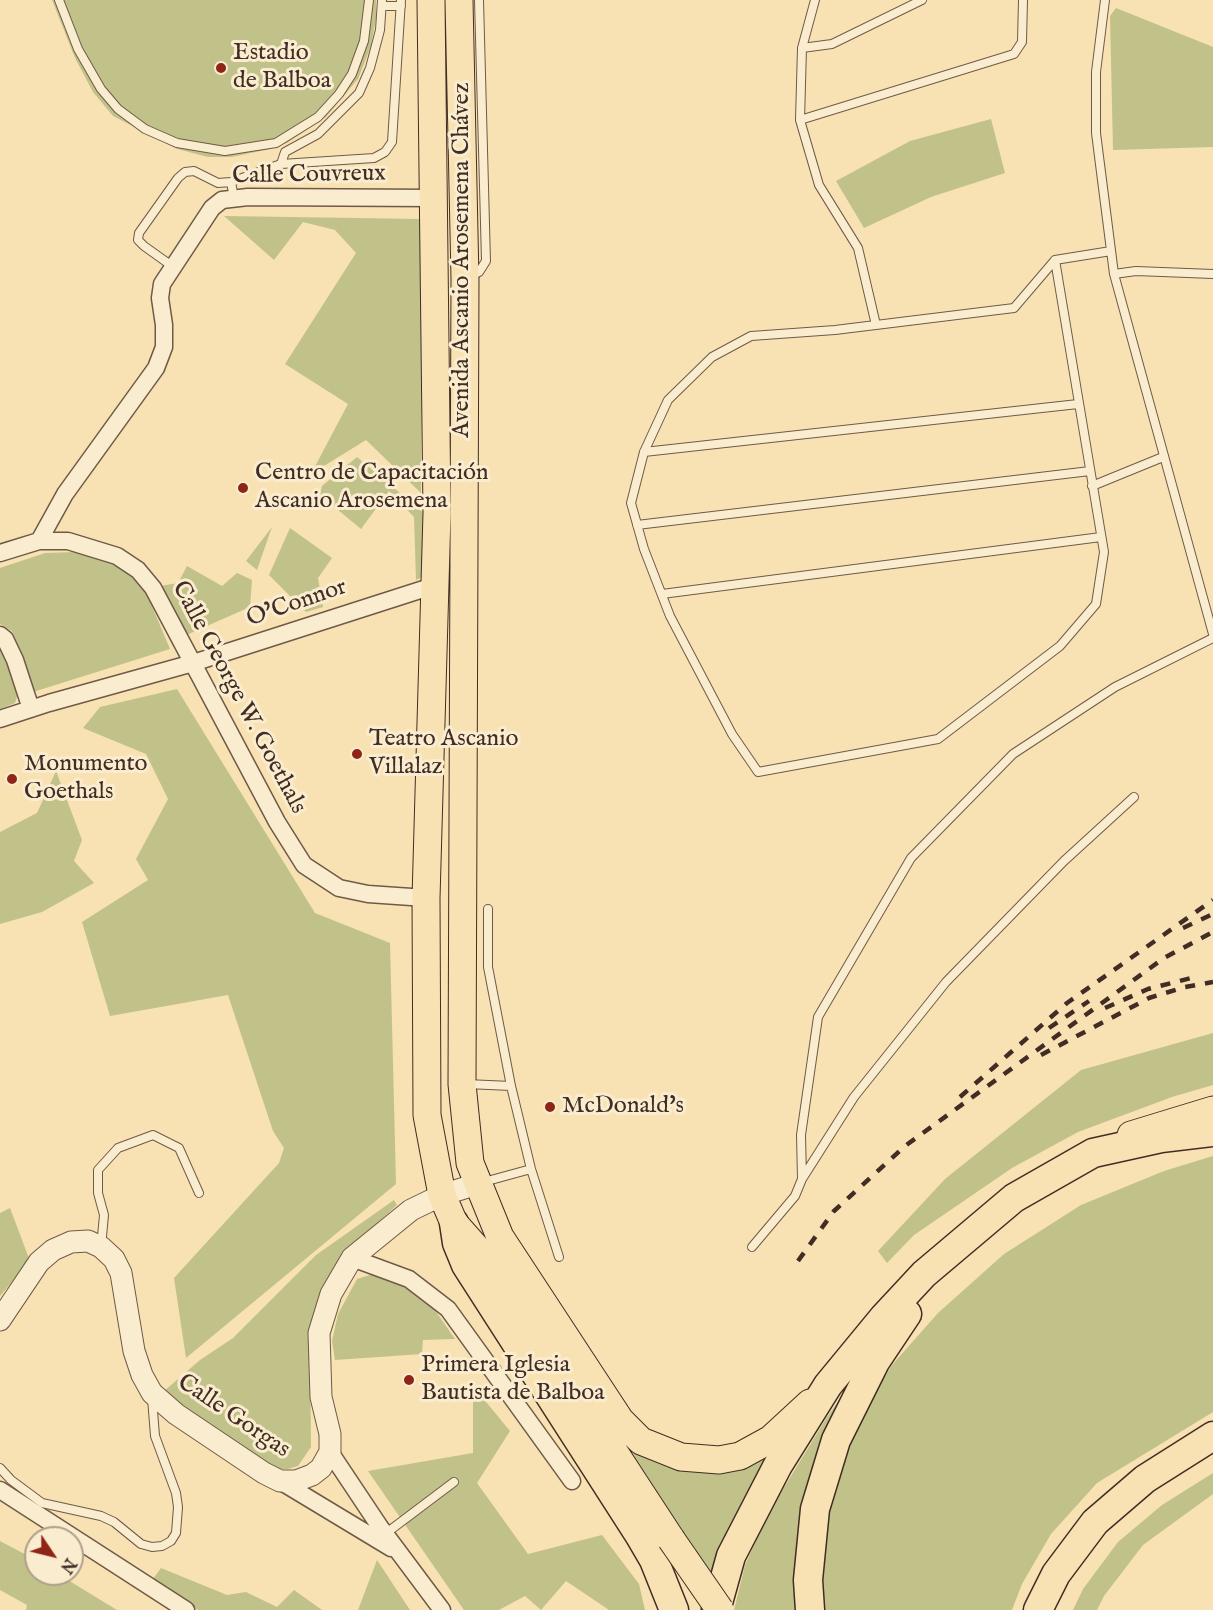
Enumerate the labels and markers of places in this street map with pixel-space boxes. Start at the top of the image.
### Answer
place label: Estadio de Balboa [233,40,331,96]
marker: Estadio de Balboa [214,61,228,75]
place label: Centro de Capacitación Ascanio Arosemena [255,460,489,516]
marker: Centro de Capacitación Ascanio Arosemena [236,481,250,495]
place label: Teatro Ascanio Villalaz [369,726,518,782]
marker: Teatro Ascanio Villalaz [350,747,364,761]
place label: Monumento Goethals [24,751,148,807]
marker: Monumento Goethals [5,772,19,786]
place label: McDonald's [562,1093,684,1121]
marker: McDonald's [543,1100,557,1114]
place label: Primera Iglesia Bautista de Balboa [421,1352,605,1408]
marker: Primera Iglesia Bautista de Balboa [402,1373,416,1387]

